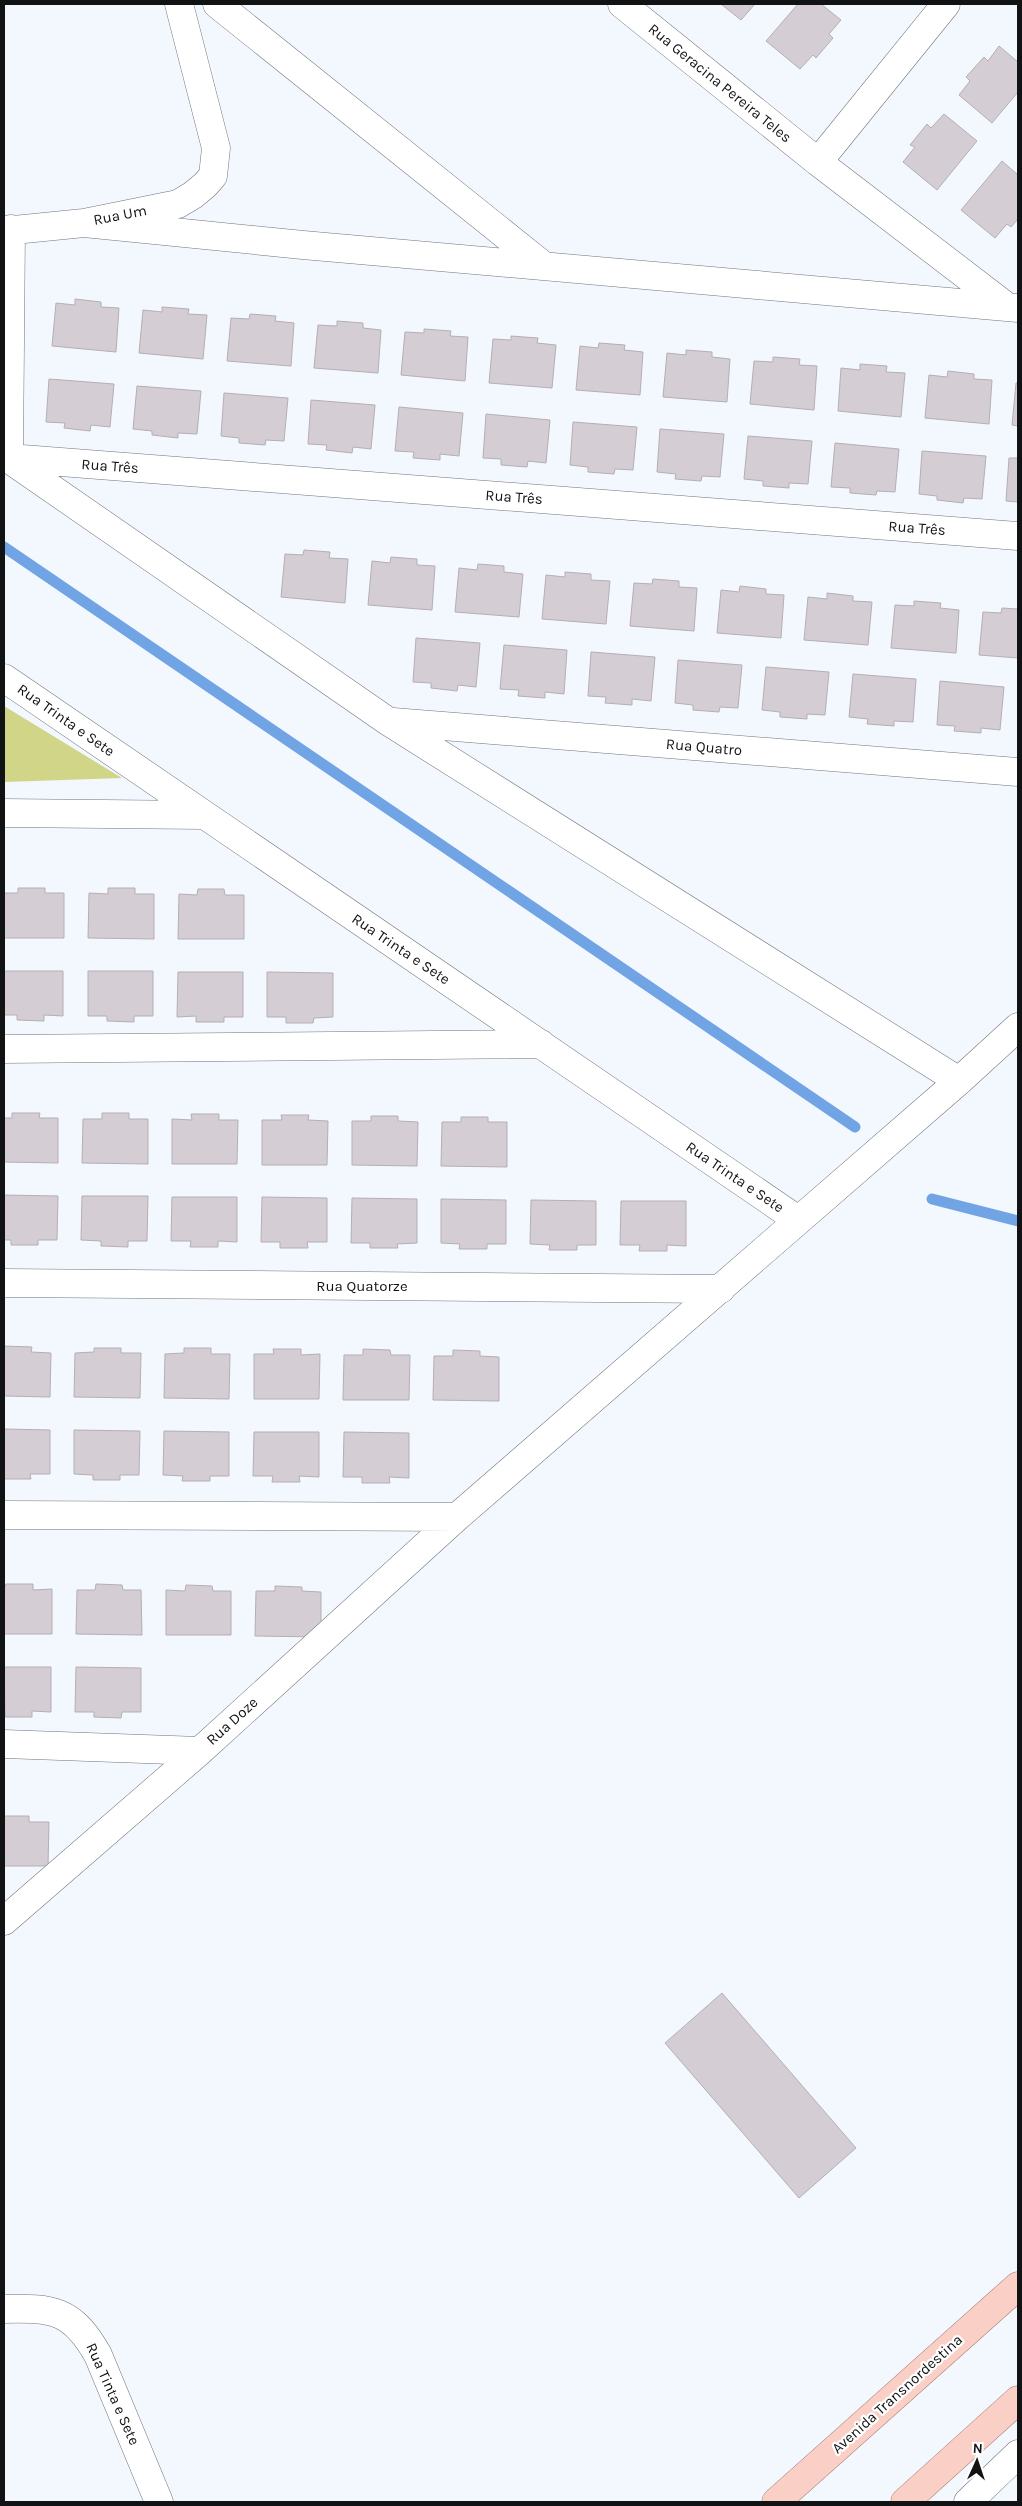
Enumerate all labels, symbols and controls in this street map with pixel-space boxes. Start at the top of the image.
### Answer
street label: Rua Geracina Pereira Teles [645,20,795,146]
street label: Rua Um [92,201,148,229]
street label: Rua Três [81,455,139,477]
street label: Rua Três [485,486,543,508]
street label: Rua Três [888,517,946,539]
street label: Rua Trinta e Sete [14,680,118,760]
street label: Rua Quatro [665,735,743,759]
street label: Rua Trinta e Sete [349,910,453,988]
street label: Rua Trinta e Sete [683,1138,787,1216]
street label: Rua Quatorze [316,1277,408,1295]
street label: Rua Doze [203,1693,261,1749]
street label: Avenida Transnordestina [828,2331,966,2457]
street label: Rua Tinta e Sete [82,2340,144,2448]
north arrow [952,2436,1002,2486]
text: N [972,2440,983,2457]

